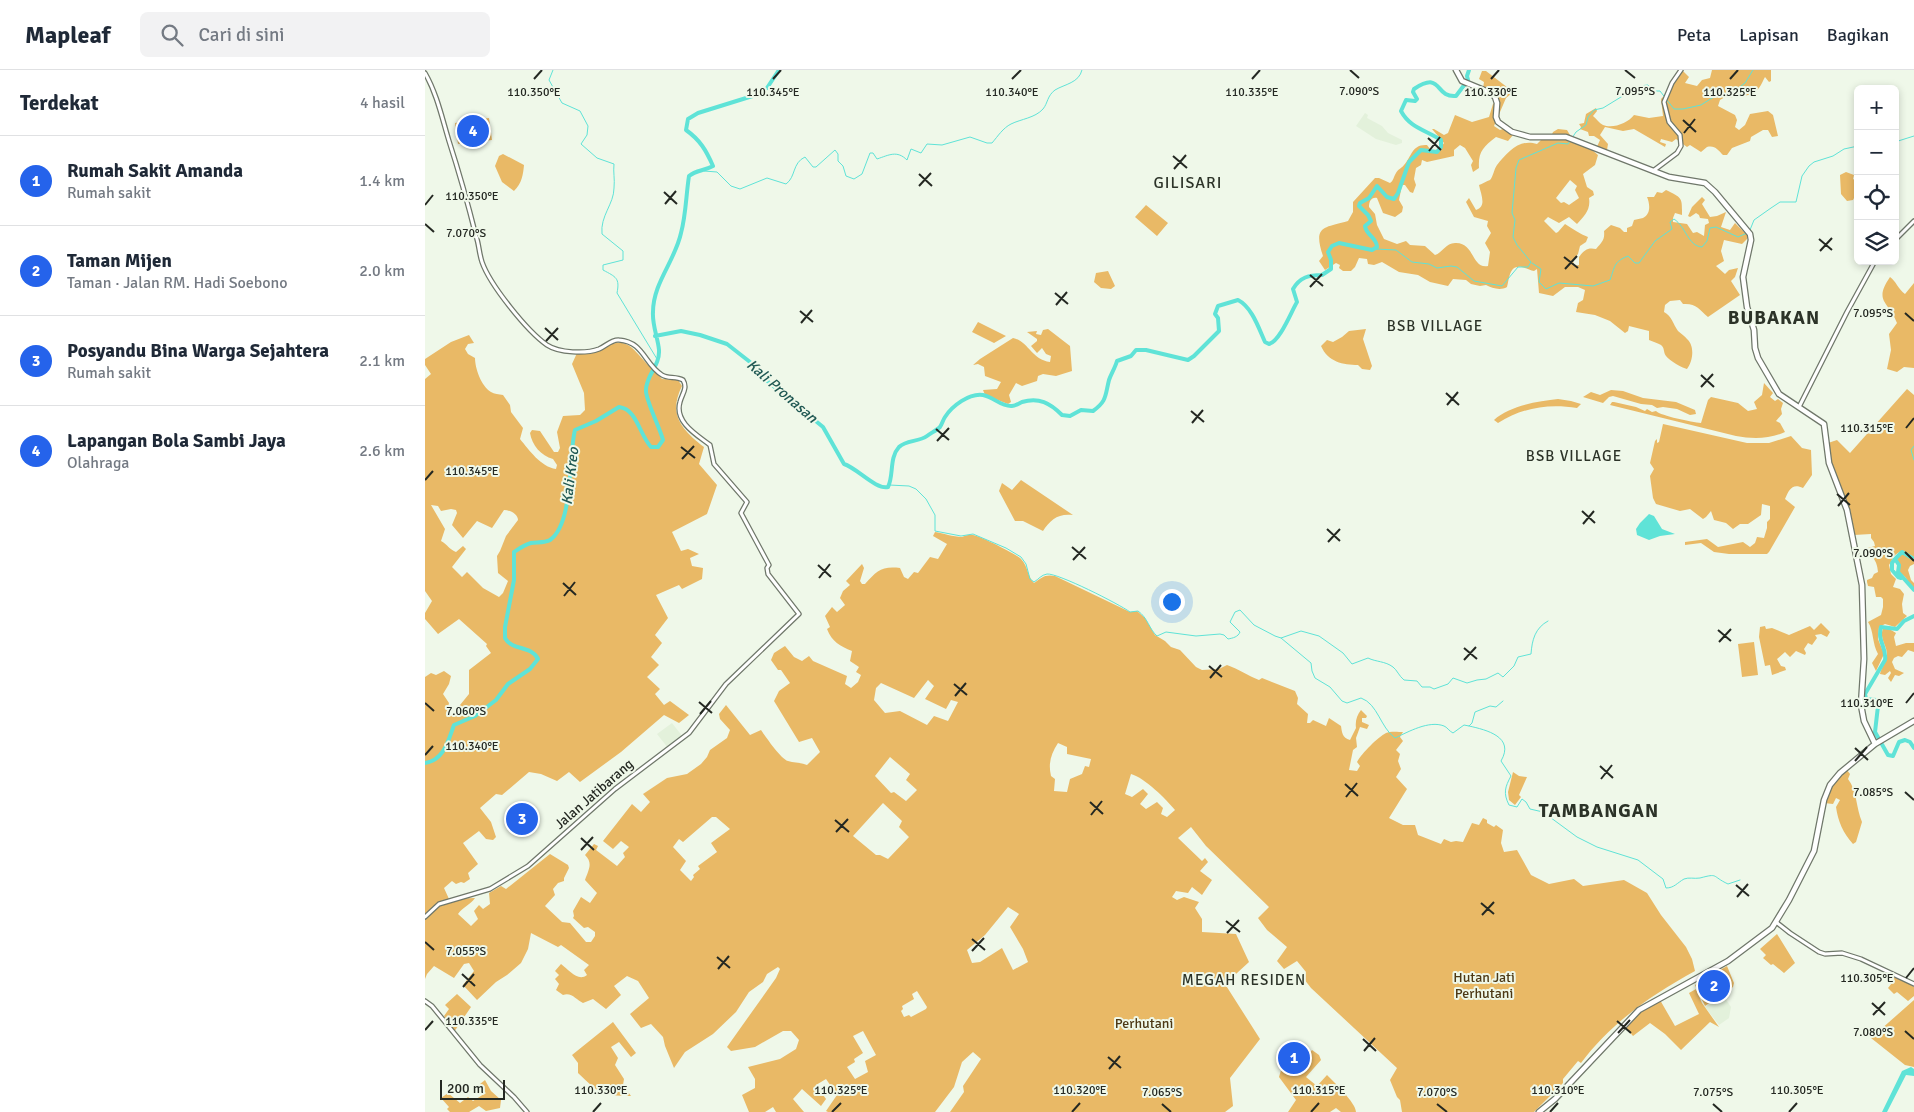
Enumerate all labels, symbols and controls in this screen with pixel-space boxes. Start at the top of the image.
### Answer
search box [140,12,490,57]
text: Mapleaf [25,20,110,50]
icon: search [158,21,186,49]
text: Cari di sini [198,23,284,47]
text: Peta [1677,24,1711,46]
text: Lapisan [1739,24,1799,46]
text: Bagikan [1827,24,1889,46]
text: 7.090°S [1339,84,1379,99]
text: 7.095°S [1615,84,1655,99]
text: 110.350°E [507,85,561,100]
text: 110.345°E [746,85,800,100]
text: 110.340°E [985,85,1039,100]
text: 110.335°E [1225,85,1279,100]
text: 110.330°E [1464,85,1518,100]
text: 110.325°E [1703,85,1757,100]
map controls [1854,85,1899,265]
button: + [1854,85,1899,130]
text: Terdekat [20,90,99,116]
text: 4 hasil [360,93,405,113]
pin: 4 [457,112,489,150]
button: − [1854,130,1899,175]
text: Rumah Sakit Amanda [67,159,243,183]
text: 1 [32,171,40,191]
text: 1.4 km [359,171,405,191]
district label: GILISARI [1154,173,1222,193]
button: locate [1854,175,1899,220]
text: Rumah sakit [67,183,151,203]
text: 110.350°E [445,189,499,204]
button: layers [1854,220,1899,265]
text: 7.070°S [446,226,486,241]
text: Taman Mijen [67,249,172,273]
text: 2 [32,261,40,281]
text: 2.0 km [359,261,405,281]
text: Taman · Jalan RM. Hadi Soebono [67,273,288,293]
district label: BUBAKAN [1728,306,1820,330]
text: 7.095°S [1853,306,1893,321]
district label: BSB VILLAGE [1387,317,1483,335]
text: Posyandu Bina Warga Sejahtera [67,339,329,363]
text: 3 [32,351,40,371]
text: 2.1 km [359,351,405,371]
water label: Kali Pronasan [743,355,822,427]
text: Rumah sakit [67,363,151,383]
text: 110.315°E [1840,421,1894,436]
text: Lapangan Bola Sambi Jaya [67,429,286,453]
text: 4 [32,441,40,461]
text: 2.6 km [359,441,405,461]
water label: Kali Kreo [558,445,583,506]
district label: BSB VILLAGE [1526,447,1622,465]
text: Olahraga [67,453,129,473]
text: 110.345°E [445,464,499,479]
text: 7.090°S [1853,546,1893,561]
your location [1159,589,1185,615]
text: 110.310°E [1840,696,1894,711]
text: 7.060°S [446,704,486,719]
text: 110.340°E [445,739,499,754]
street label: Jalan Jatibarang [551,755,637,833]
text: 7.085°S [1853,785,1893,800]
district label: TAMBANGAN [1539,799,1659,823]
pin: 3 [506,800,538,838]
text: 7.055°S [446,944,486,959]
pin: 2 [1698,967,1730,1005]
park label: Hutan Jati Perhutani [1453,969,1515,1002]
district label: MEGAH RESIDEN [1182,971,1306,989]
text: 110.305°E [1840,971,1894,986]
text: 110.335°E [445,1014,499,1029]
park label: Perhutani [1115,1015,1173,1032]
text: 7.080°S [1853,1025,1893,1040]
pin: 1 [1278,1039,1310,1077]
scale bar [440,1077,505,1100]
text: 200 m [447,1080,484,1097]
text: 110.330°E [574,1083,628,1098]
text: 110.325°E [814,1083,868,1098]
text: 110.320°E [1053,1083,1107,1098]
text: 110.315°E [1292,1083,1346,1098]
text: 110.310°E [1531,1083,1585,1098]
text: 110.305°E [1770,1083,1824,1098]
text: 7.065°S [1142,1085,1182,1100]
text: 7.070°S [1417,1085,1457,1100]
text: 7.075°S [1693,1085,1733,1100]

